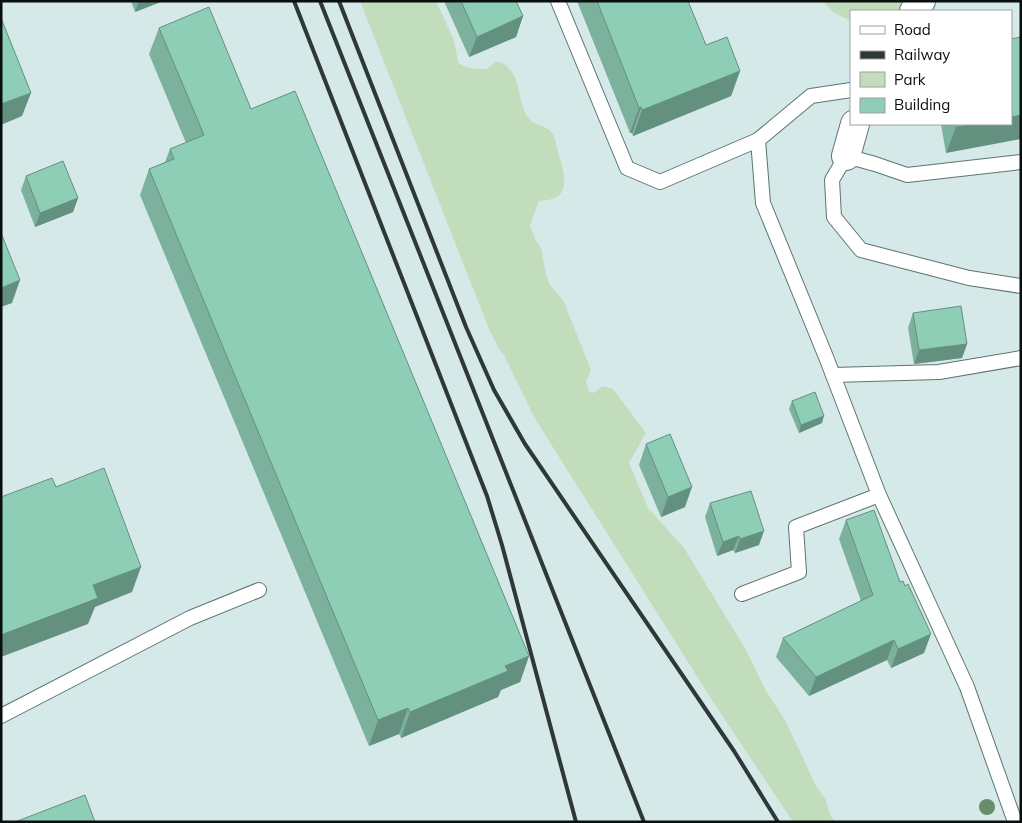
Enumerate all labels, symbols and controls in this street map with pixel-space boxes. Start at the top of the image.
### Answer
legend [850,10,1012,125]
text: Road [894,20,931,39]
text: Railway [894,45,950,64]
text: Park [894,70,926,89]
text: Building [894,95,950,114]

